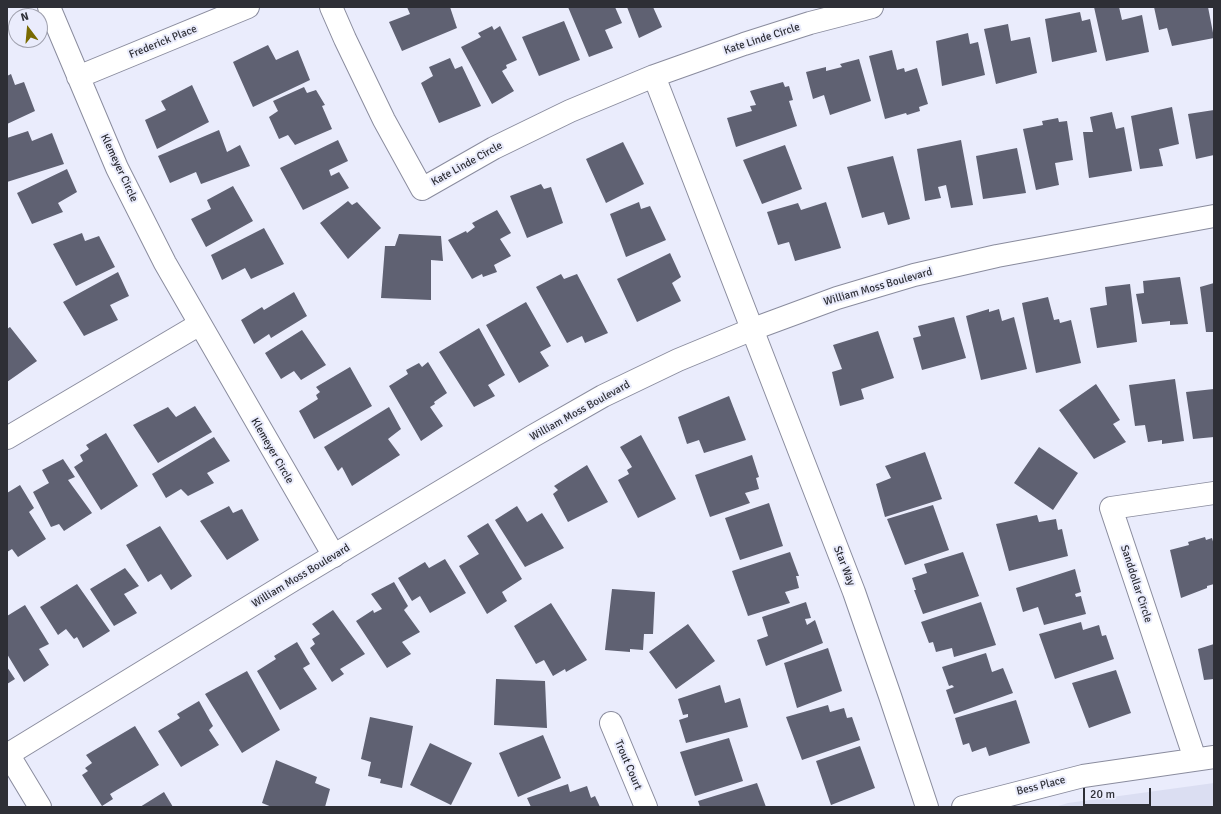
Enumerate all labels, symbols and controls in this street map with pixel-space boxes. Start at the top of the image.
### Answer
north arrow [8,8,48,48]
text: N [19,10,30,24]
street label: Kate Linde Circle [722,20,802,58]
street label: Frederick Place [127,22,199,62]
street label: Klemeyer Circle [97,132,141,204]
street label: Kate Linde Circle [429,139,505,189]
street label: William Moss Boulevard [822,265,934,309]
street label: William Moss Boulevard [528,378,632,444]
street label: Klemeyer Circle [248,416,296,486]
street label: William Moss Boulevard [249,541,353,611]
street label: Star Way [830,544,858,588]
street label: Sanddollar Circle [1117,544,1155,624]
street label: Trout Court [612,738,644,792]
street label: Bess Place [1015,774,1067,798]
scale bar [1085,780,1153,806]
text: 20 m [1090,787,1115,802]

